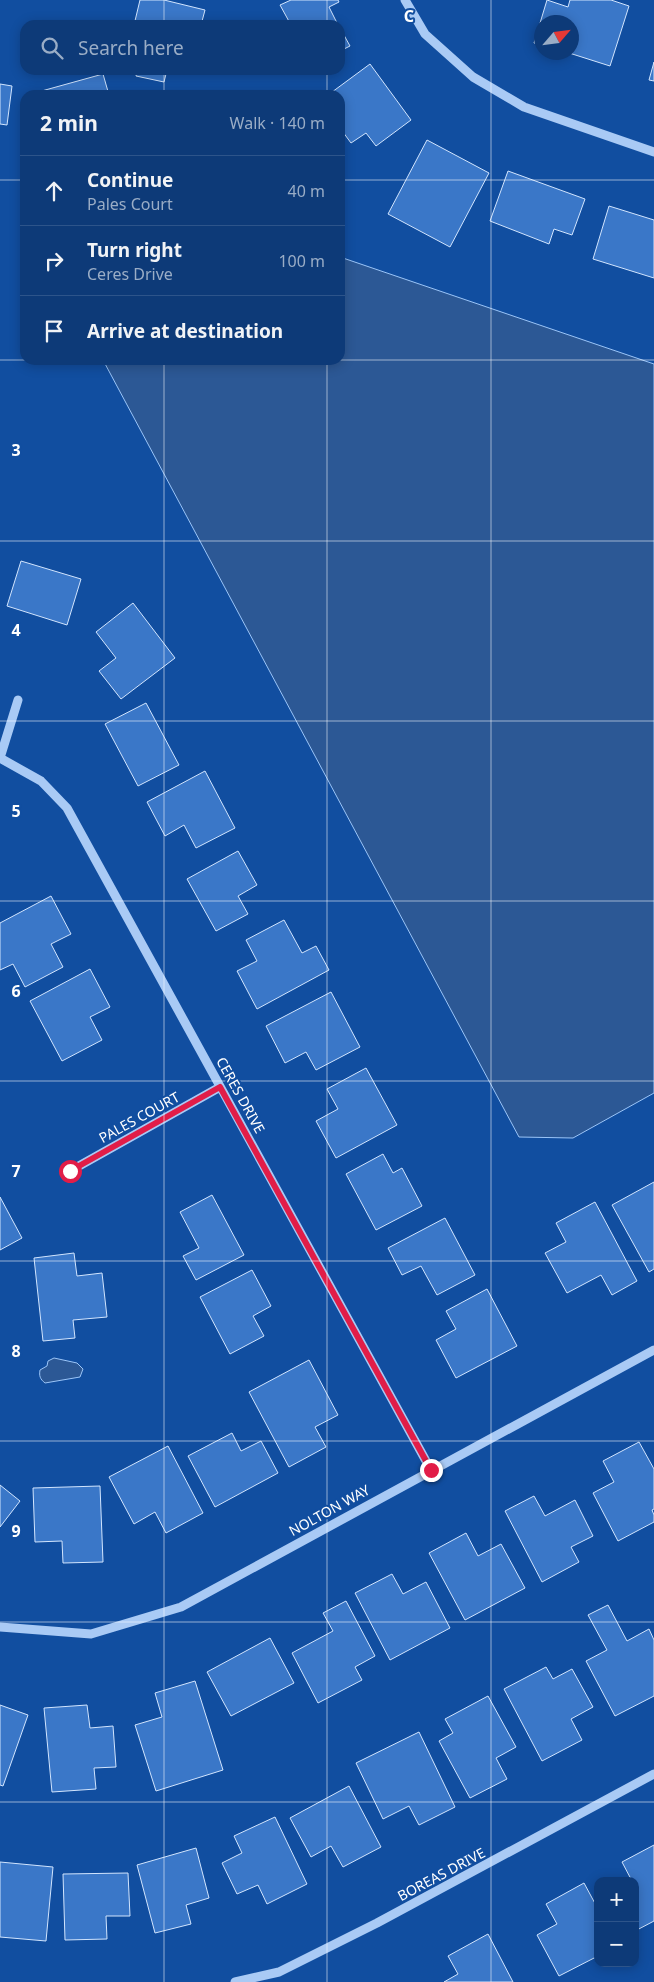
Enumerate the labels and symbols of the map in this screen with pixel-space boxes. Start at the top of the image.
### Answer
text: C [404,5,414,27]
north arrow [534,15,579,60]
text: 3 [11,439,21,461]
text: 4 [11,619,21,641]
text: 5 [11,800,21,822]
text: 6 [11,980,21,1002]
street label: CERES DRIVE [212,1054,270,1136]
street label: PALES COURT [95,1087,183,1147]
text: 7 [11,1160,21,1182]
route start [59,1160,82,1183]
text: 8 [11,1340,21,1362]
route end [420,1459,443,1482]
street label: NOLTON WAY [285,1480,373,1540]
text: 9 [11,1520,21,1542]
street label: BOREAS DRIVE [394,1843,488,1905]

